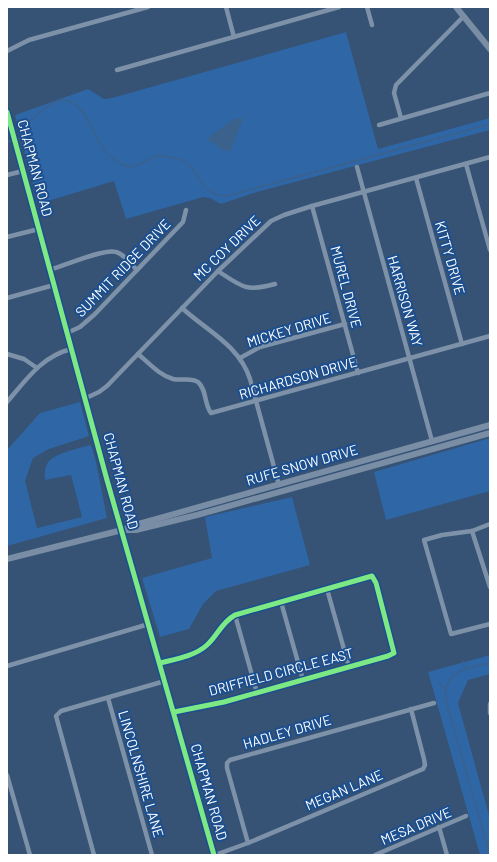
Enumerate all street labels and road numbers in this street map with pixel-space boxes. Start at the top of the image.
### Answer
street label: CHAPMAN ROAD [14,118,57,218]
street label: MC COY DRIVE [190,211,264,284]
street label: SUMMIT RIDGE DRIVE [71,215,174,320]
street label: KITTY DRIVE [432,219,469,297]
street label: MUREL DRIVE [327,244,366,330]
street label: HARRISON WAY [384,253,427,348]
street label: MICKEY DRIVE [245,309,333,350]
street label: RICHARDSON DRIVE [237,353,359,403]
street label: CHAPMAN ROAD [100,431,143,531]
street label: RUFE SNOW DRIVE [244,440,360,489]
street label: DRIFFIELD CIRCLE EAST [207,644,355,699]
street label: LINCOLNSHIRE LANE [115,708,168,839]
street label: HADLEY DRIVE [241,711,333,752]
street label: CHAPMAN ROAD [188,742,231,842]
street label: MEGAN LANE [302,766,385,814]
street label: MESA DRIVE [378,803,454,848]

